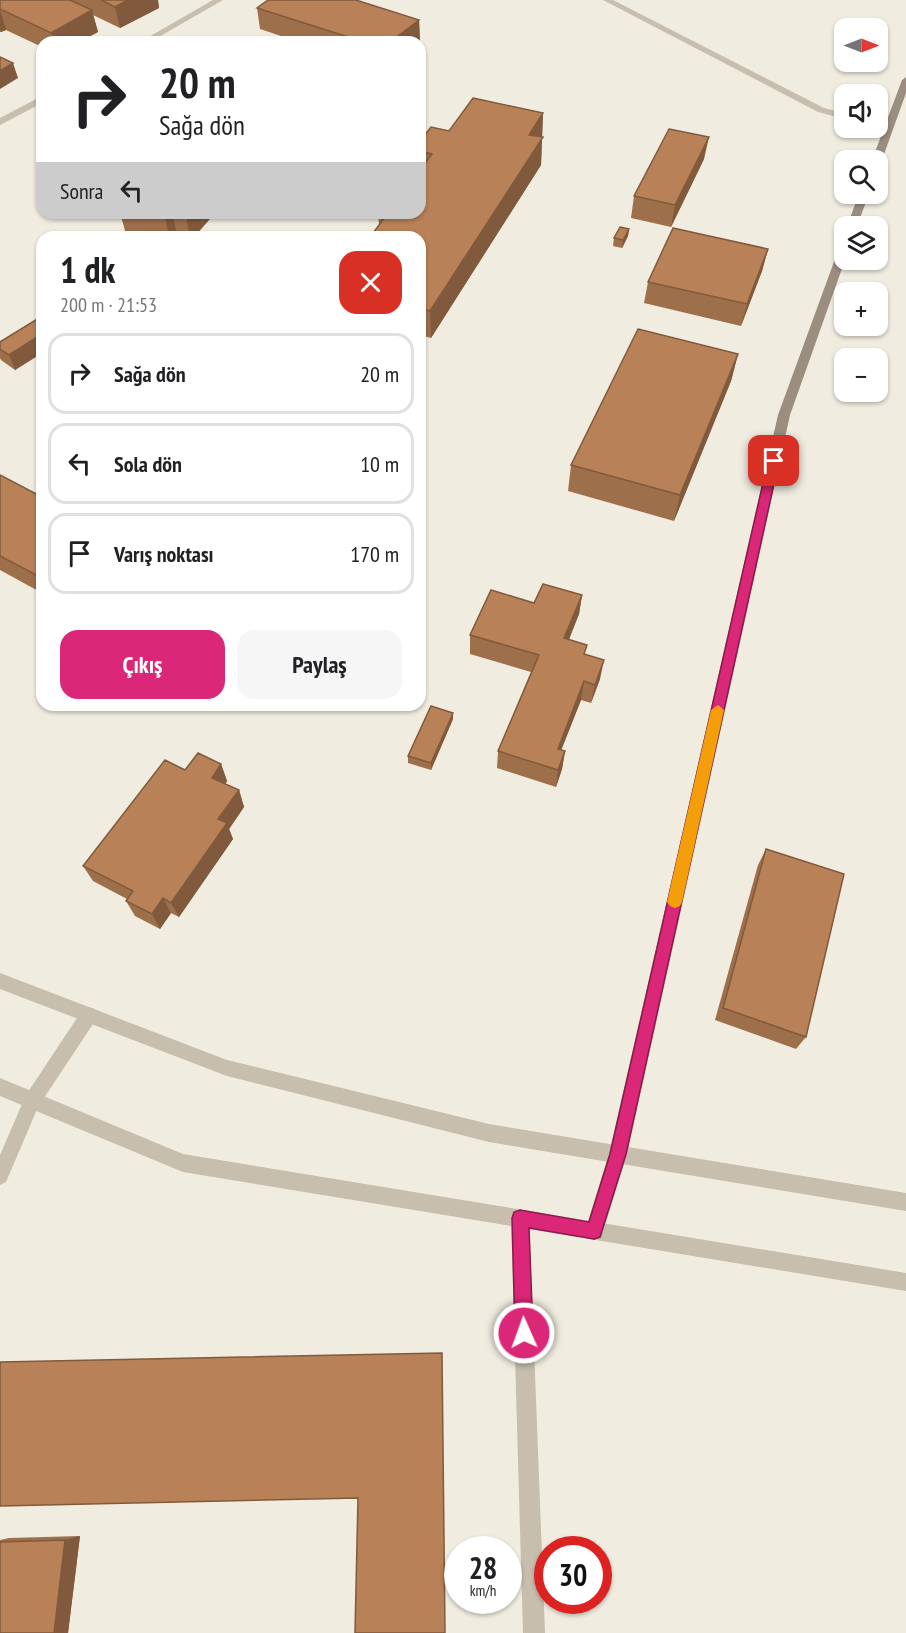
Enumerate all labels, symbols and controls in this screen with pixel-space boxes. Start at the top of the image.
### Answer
north arrow [834,18,888,72]
map controls [834,18,888,402]
text: 20 m [159,55,236,110]
icon: right [60,60,138,138]
button: sound [834,84,888,138]
text: Sağa dön [159,108,245,142]
button: search [834,150,888,204]
icon: left [115,174,148,207]
text: Sonra [60,177,103,205]
button: layers [834,216,888,270]
text: 1 dk [60,246,115,293]
button: close [339,251,402,314]
button: + [834,282,888,336]
text: 200 m · 21:53 [60,292,157,318]
button: − [834,348,888,402]
icon: right [63,357,96,390]
text: Sağa dön [114,360,186,388]
text: 20 m [360,360,399,388]
pin [748,435,799,486]
icon: arrive [757,444,790,477]
icon: left [63,447,96,480]
text: Sola dön [114,450,182,478]
text: 10 m [360,450,399,478]
icon: arrive [63,537,96,570]
text: Varış noktası [114,540,214,568]
text: 170 m [350,540,399,568]
button: Çıkış [60,630,225,699]
button: Paylaş [237,630,402,699]
position arrow [492,1301,556,1365]
speed limit sign: 30 [534,1536,612,1614]
text: 28 [469,1548,497,1587]
text: km/h [470,1581,496,1600]

